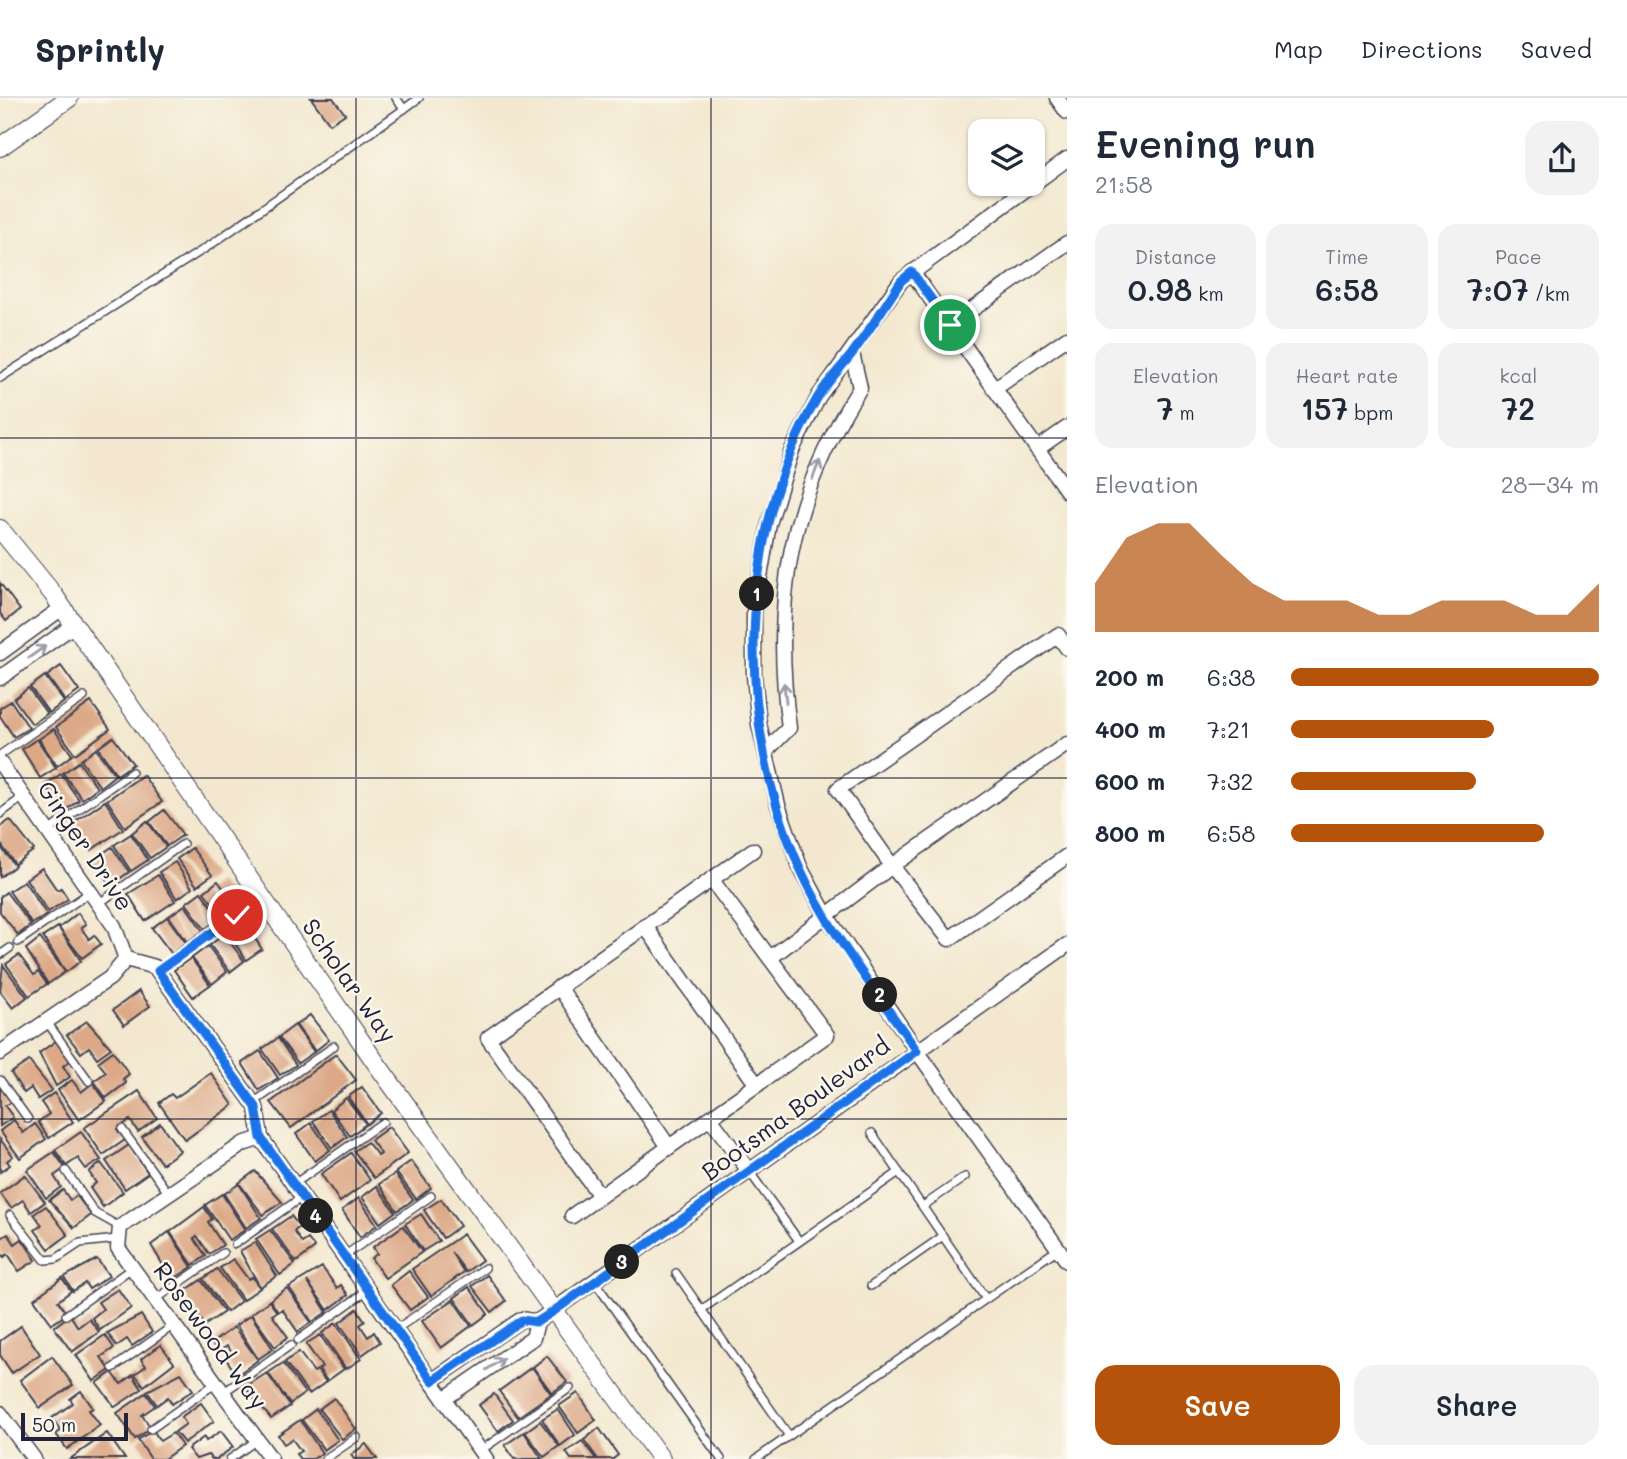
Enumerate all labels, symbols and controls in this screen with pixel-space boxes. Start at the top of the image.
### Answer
text: Sprintly [35,27,165,70]
text: Map [1274,33,1323,64]
text: Directions [1361,33,1483,64]
text: Saved [1521,33,1592,64]
text: Evening run [1095,118,1316,168]
map controls [968,119,1045,196]
button: layers [968,119,1045,196]
button: share [1525,121,1599,195]
text: 21:58 [1095,169,1153,199]
text: Distance [1135,244,1217,269]
text: Time [1325,244,1369,269]
text: Pace [1495,244,1542,269]
text: 0.98 [1128,269,1192,309]
text: 6:58 [1315,269,1379,309]
text: 7:07 [1467,269,1529,309]
text: km [1192,281,1224,306]
text: /km [1529,281,1570,306]
pin [920,295,980,355]
icon: arrive [931,306,969,344]
text: Elevation [1133,363,1218,388]
text: Heart rate [1296,363,1398,388]
text: kcal [1499,363,1537,388]
text: 7 [1157,388,1173,428]
text: 157 [1301,388,1348,428]
text: 72 [1502,388,1535,428]
text: m [1173,400,1195,425]
text: bpm [1348,400,1393,425]
one-way arrow [810,460,823,481]
text: Elevation [1095,469,1198,499]
text: 28–34 m [1501,469,1599,499]
pin: 1 [740,576,774,612]
text: 1 [752,581,761,606]
one-way arrow [27,645,46,659]
text: 200 m [1095,662,1164,692]
text: 6:38 [1207,662,1255,692]
one-way arrow [778,682,791,705]
text: 400 m [1095,714,1166,744]
text: 7:21 [1207,714,1250,744]
text: 600 m [1095,766,1165,796]
text: 7:32 [1207,766,1253,796]
street label: Ginger Drive [31,774,141,916]
text: 800 m [1095,818,1165,848]
text: 6:58 [1207,818,1255,848]
pin [207,885,267,945]
icon: check [218,896,256,934]
street label: Scholar Way [296,912,404,1048]
pin: 2 [862,978,898,1012]
text: 2 [874,982,885,1007]
street label: Bootsma Boulevard [695,1029,895,1187]
pin: 4 [298,1198,334,1234]
text: 4 [309,1203,322,1228]
pin: 3 [604,1244,640,1280]
text: 3 [616,1249,627,1274]
street label: Rosewood Way [147,1255,275,1415]
one-way arrow [485,1357,504,1371]
button: Save [1095,1365,1340,1445]
button: Share [1354,1365,1599,1445]
scale bar [21,1410,128,1442]
text: 50 m [32,1412,76,1437]

